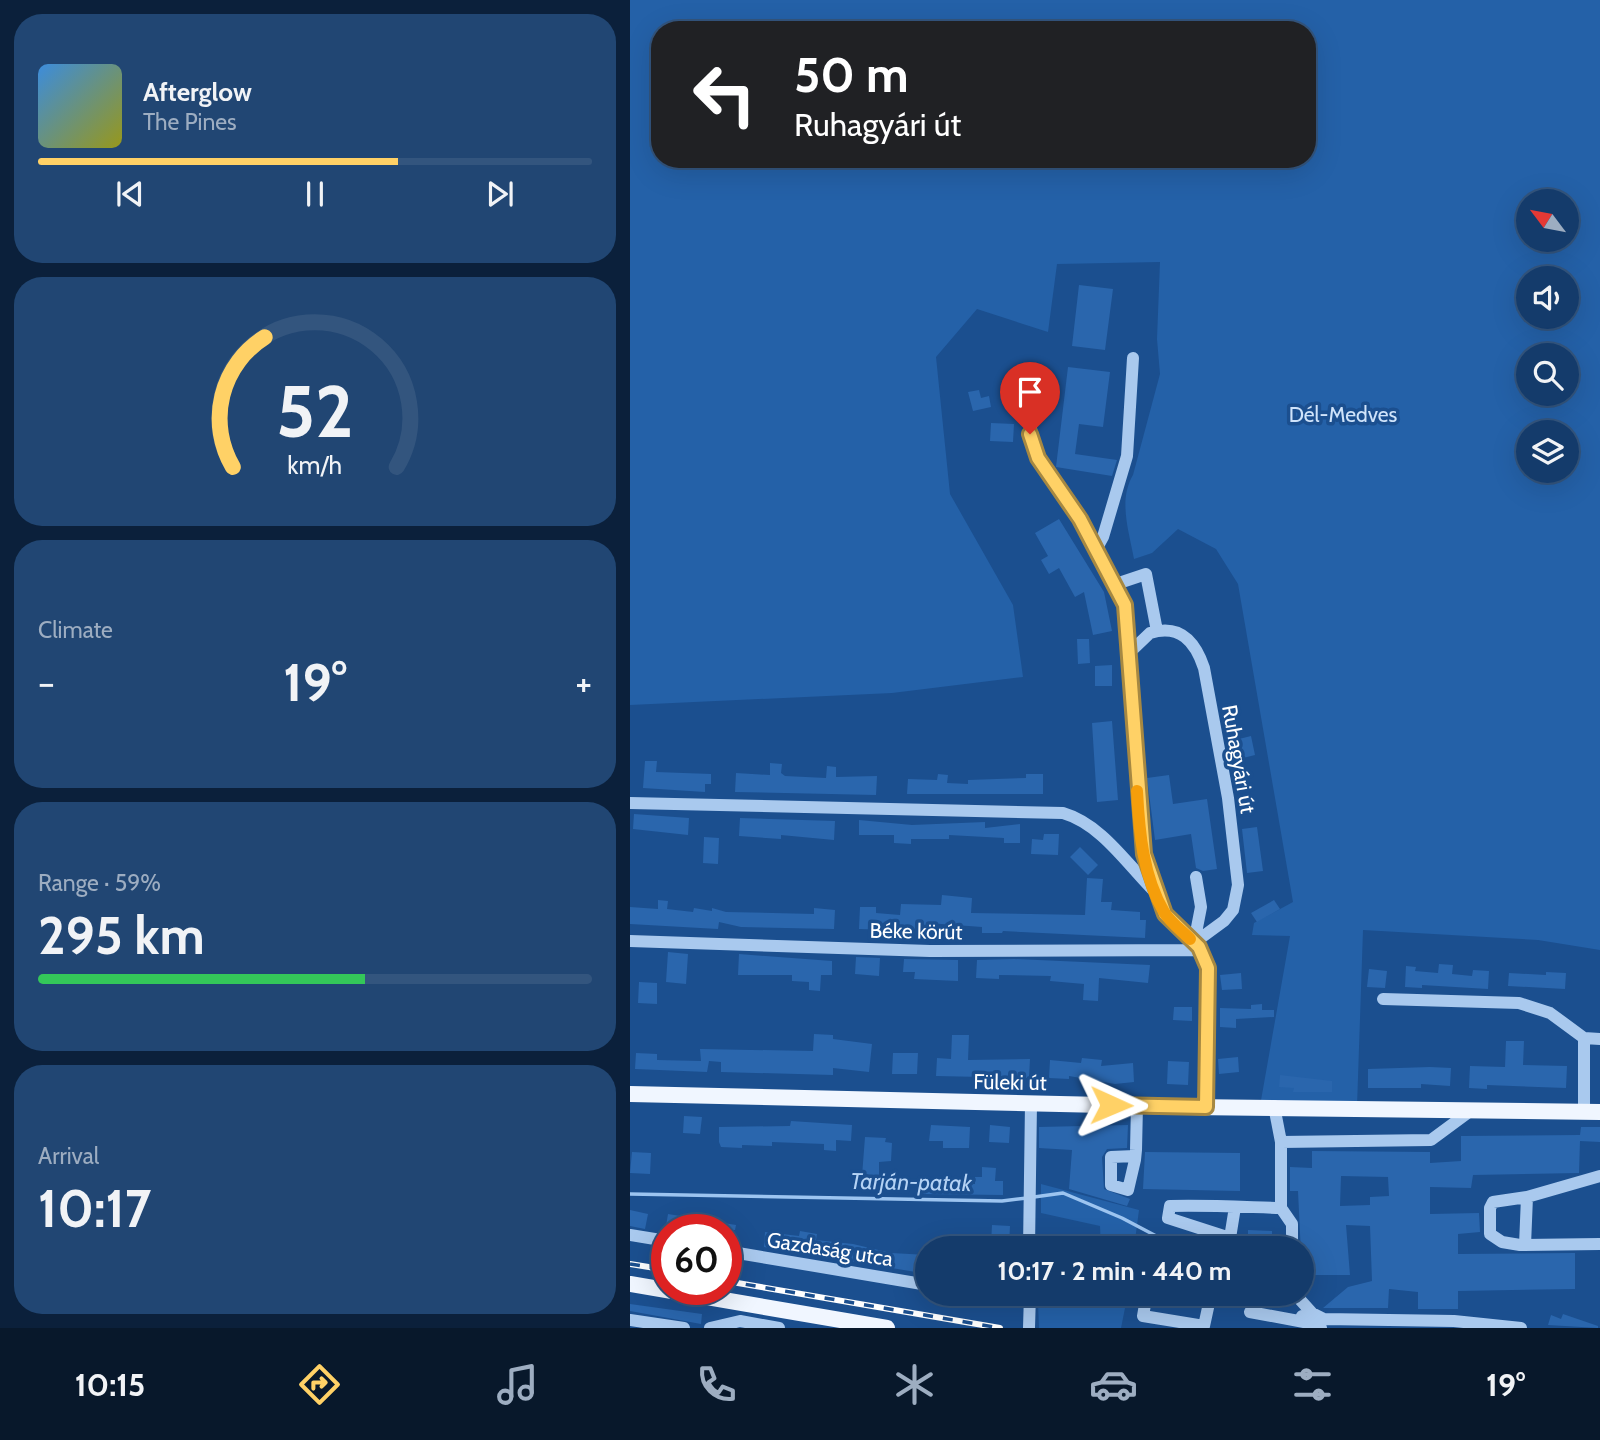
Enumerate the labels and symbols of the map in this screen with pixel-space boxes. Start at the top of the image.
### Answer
north arrow [1516,189,1578,252]
pin [1000,362,1060,434]
park label: Dél-Medves [1289,402,1398,427]
street label: Ruhagyári út [1217,703,1261,815]
street label: Béke körút [869,918,963,944]
position arrow [1074,1068,1148,1142]
street label: Füleki út [973,1069,1047,1095]
water label: Tarján-patak [850,1167,973,1197]
speed limit sign: 60 [651,1214,742,1305]
street label: Gazdaság utca [765,1227,895,1271]

